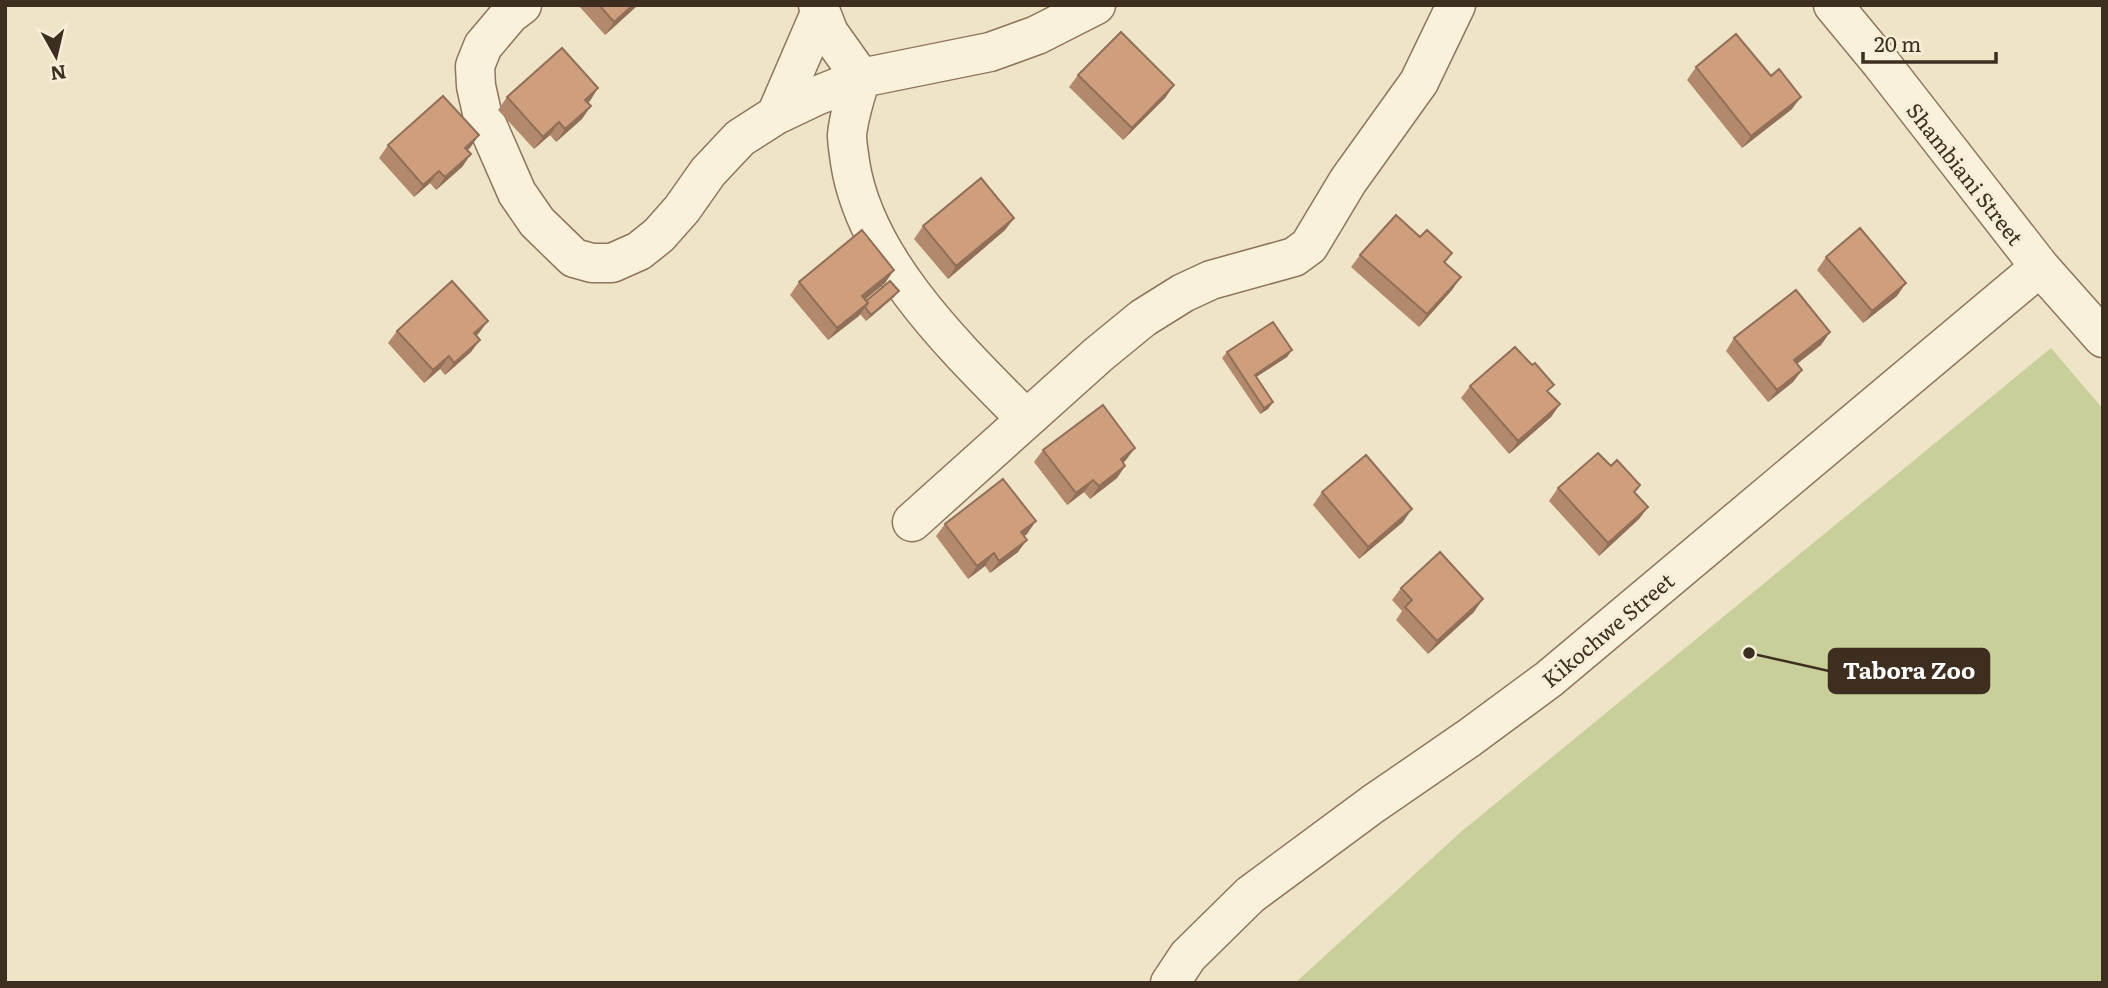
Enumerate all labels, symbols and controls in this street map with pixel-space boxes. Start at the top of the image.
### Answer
north arrow [21,21,91,91]
scale bar [1863,21,1996,65]
text: 20 m [1874,27,1921,58]
text: N [49,59,68,89]
street label: Shambiani Street [1900,95,2032,251]
street label: Kikochwe Street [1534,564,1680,694]
callout: Tabora Zoo [1829,649,1989,693]
text: Tabora Zoo [1843,652,1975,686]

